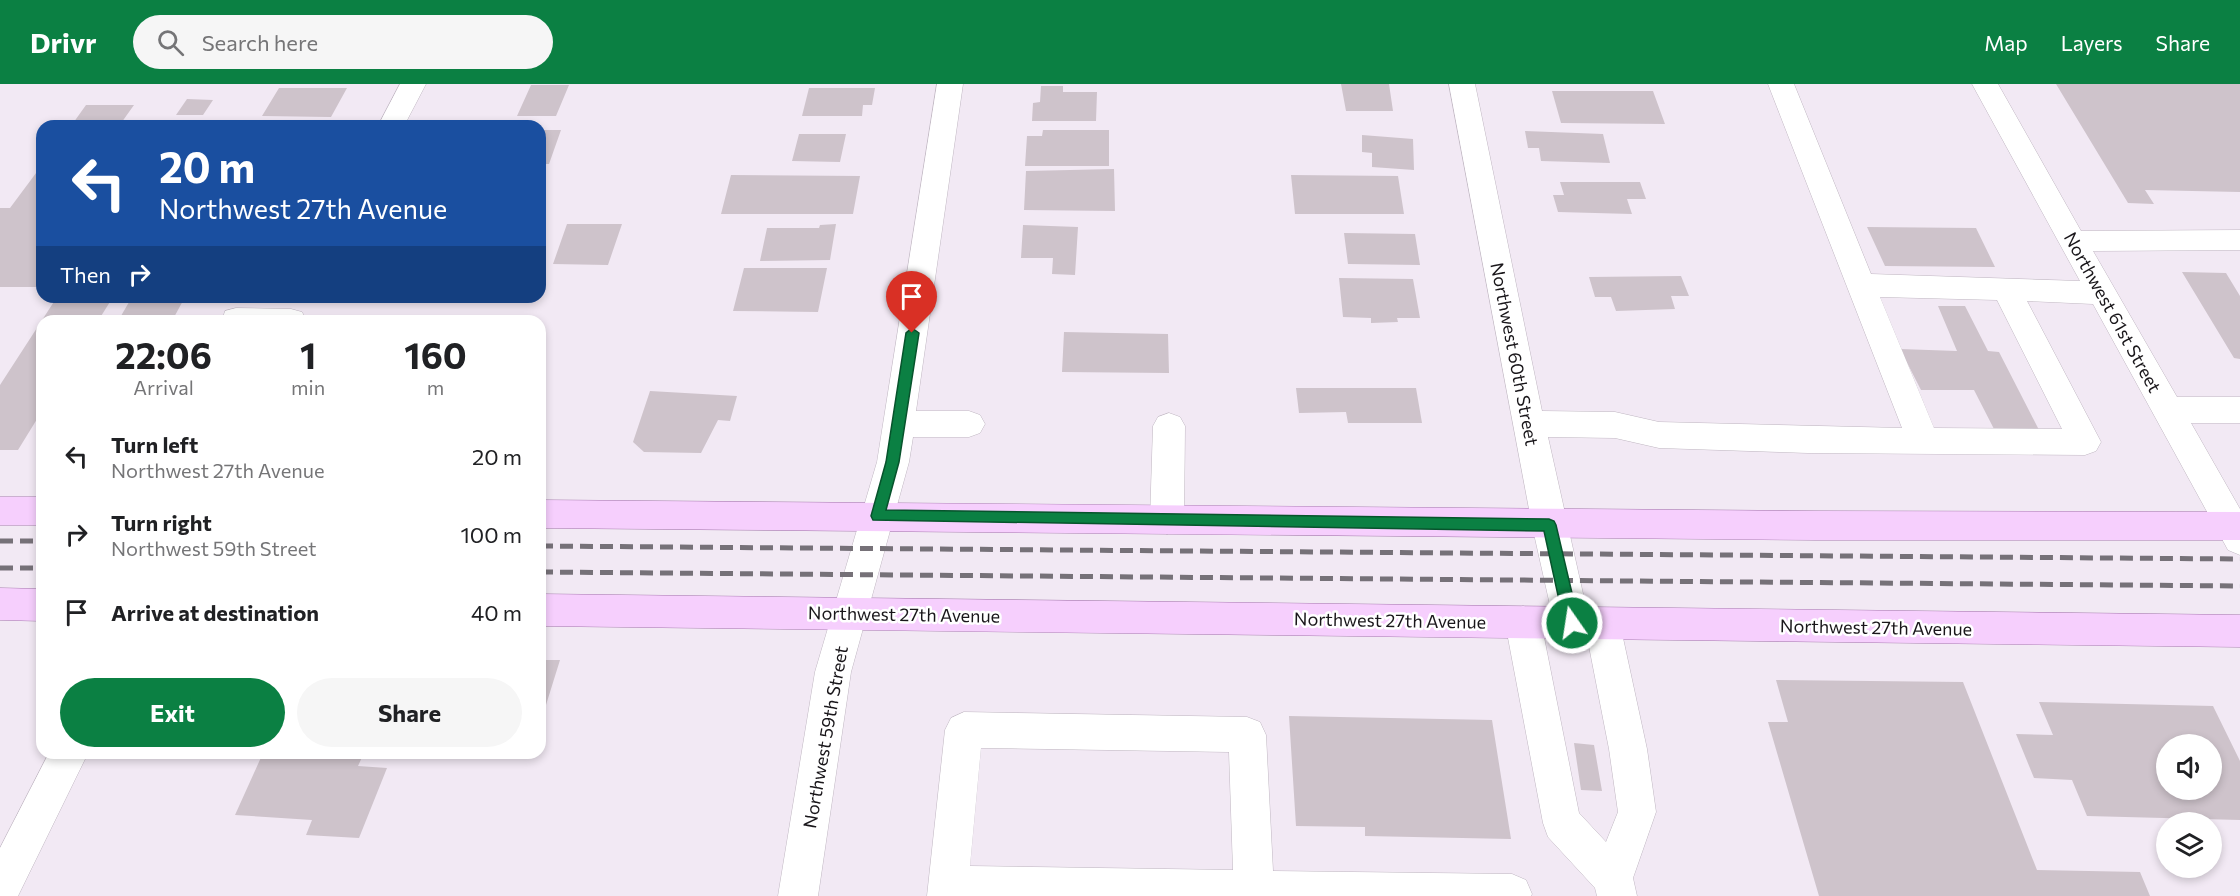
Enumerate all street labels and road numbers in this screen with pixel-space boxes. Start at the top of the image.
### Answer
street label: Northwest 61st Street [2060,228,2166,396]
street label: Northwest 60th Street [1486,260,1544,448]
street label: Northwest 27th Avenue [808,601,1000,627]
street label: Northwest 27th Avenue [1294,607,1486,633]
street label: Northwest 27th Avenue [1780,614,1972,640]
street label: Northwest 59th Street [798,644,852,830]

